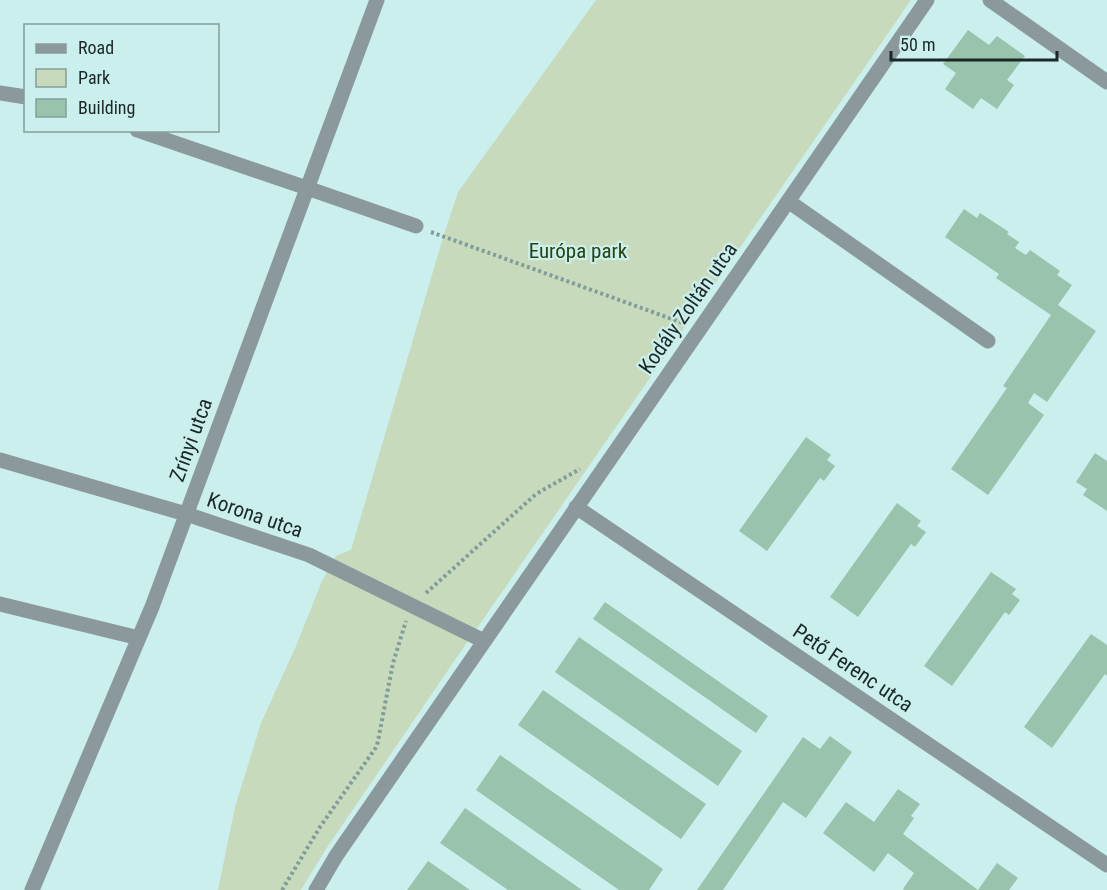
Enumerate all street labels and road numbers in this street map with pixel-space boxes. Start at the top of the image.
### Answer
street label: Kodály Zoltán utca [634,238,742,378]
street label: Zrínyi utca [165,395,217,485]
street label: Korona utca [204,487,306,543]
street label: Pető Ferenc utca [789,619,917,717]

